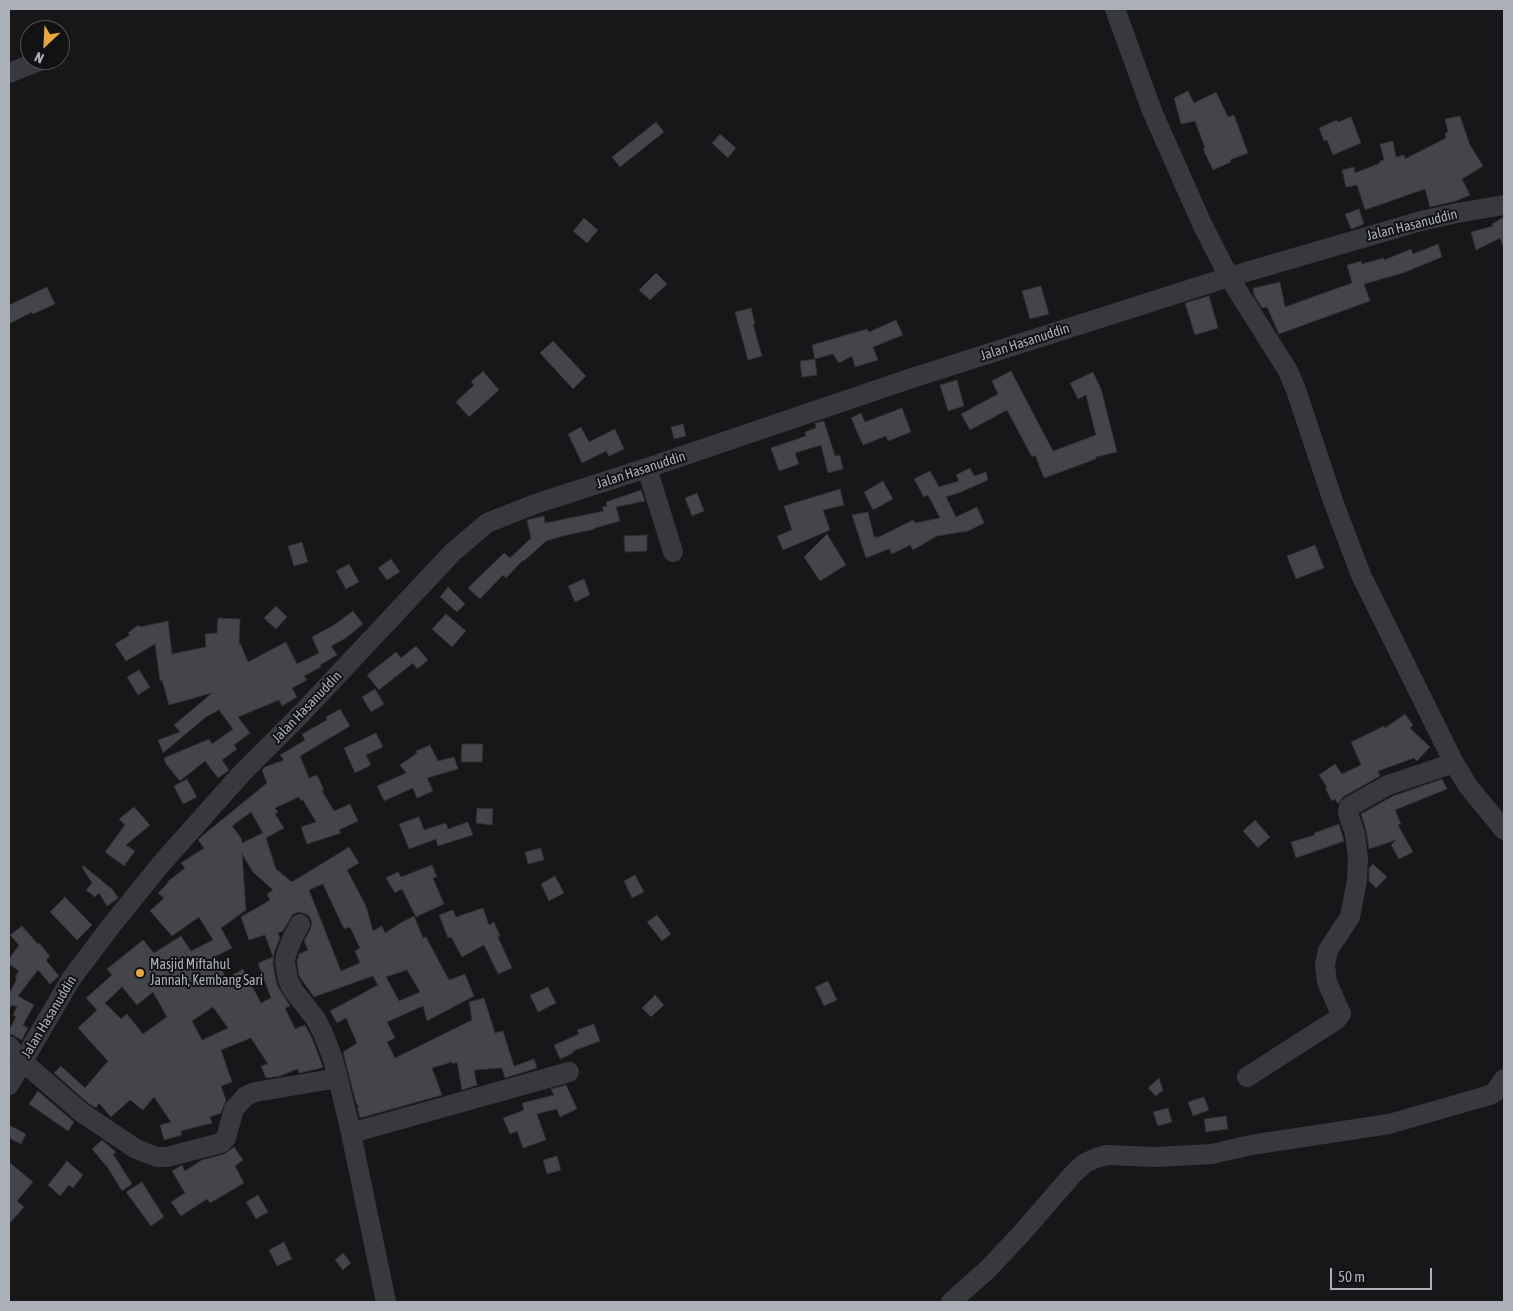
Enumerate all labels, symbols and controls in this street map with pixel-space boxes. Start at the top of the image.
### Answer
north arrow [20,20,70,70]
text: N [32,49,46,67]
street label: Jalan Hasanuddin [1365,206,1459,244]
street label: Jalan Hasanuddin [978,320,1072,364]
street label: Jalan Hasanuddin [594,448,688,492]
street label: Jalan Hasanuddin [269,668,345,746]
place label: Masjid Miftahul Jannah, Kembang Sari [150,957,263,990]
marker: Masjid Miftahul Jannah, Kembang Sari [134,967,146,979]
street label: Jalan Hasanuddin [18,973,80,1061]
scale bar [1333,1258,1436,1290]
text: 50 m [1338,1268,1365,1285]

